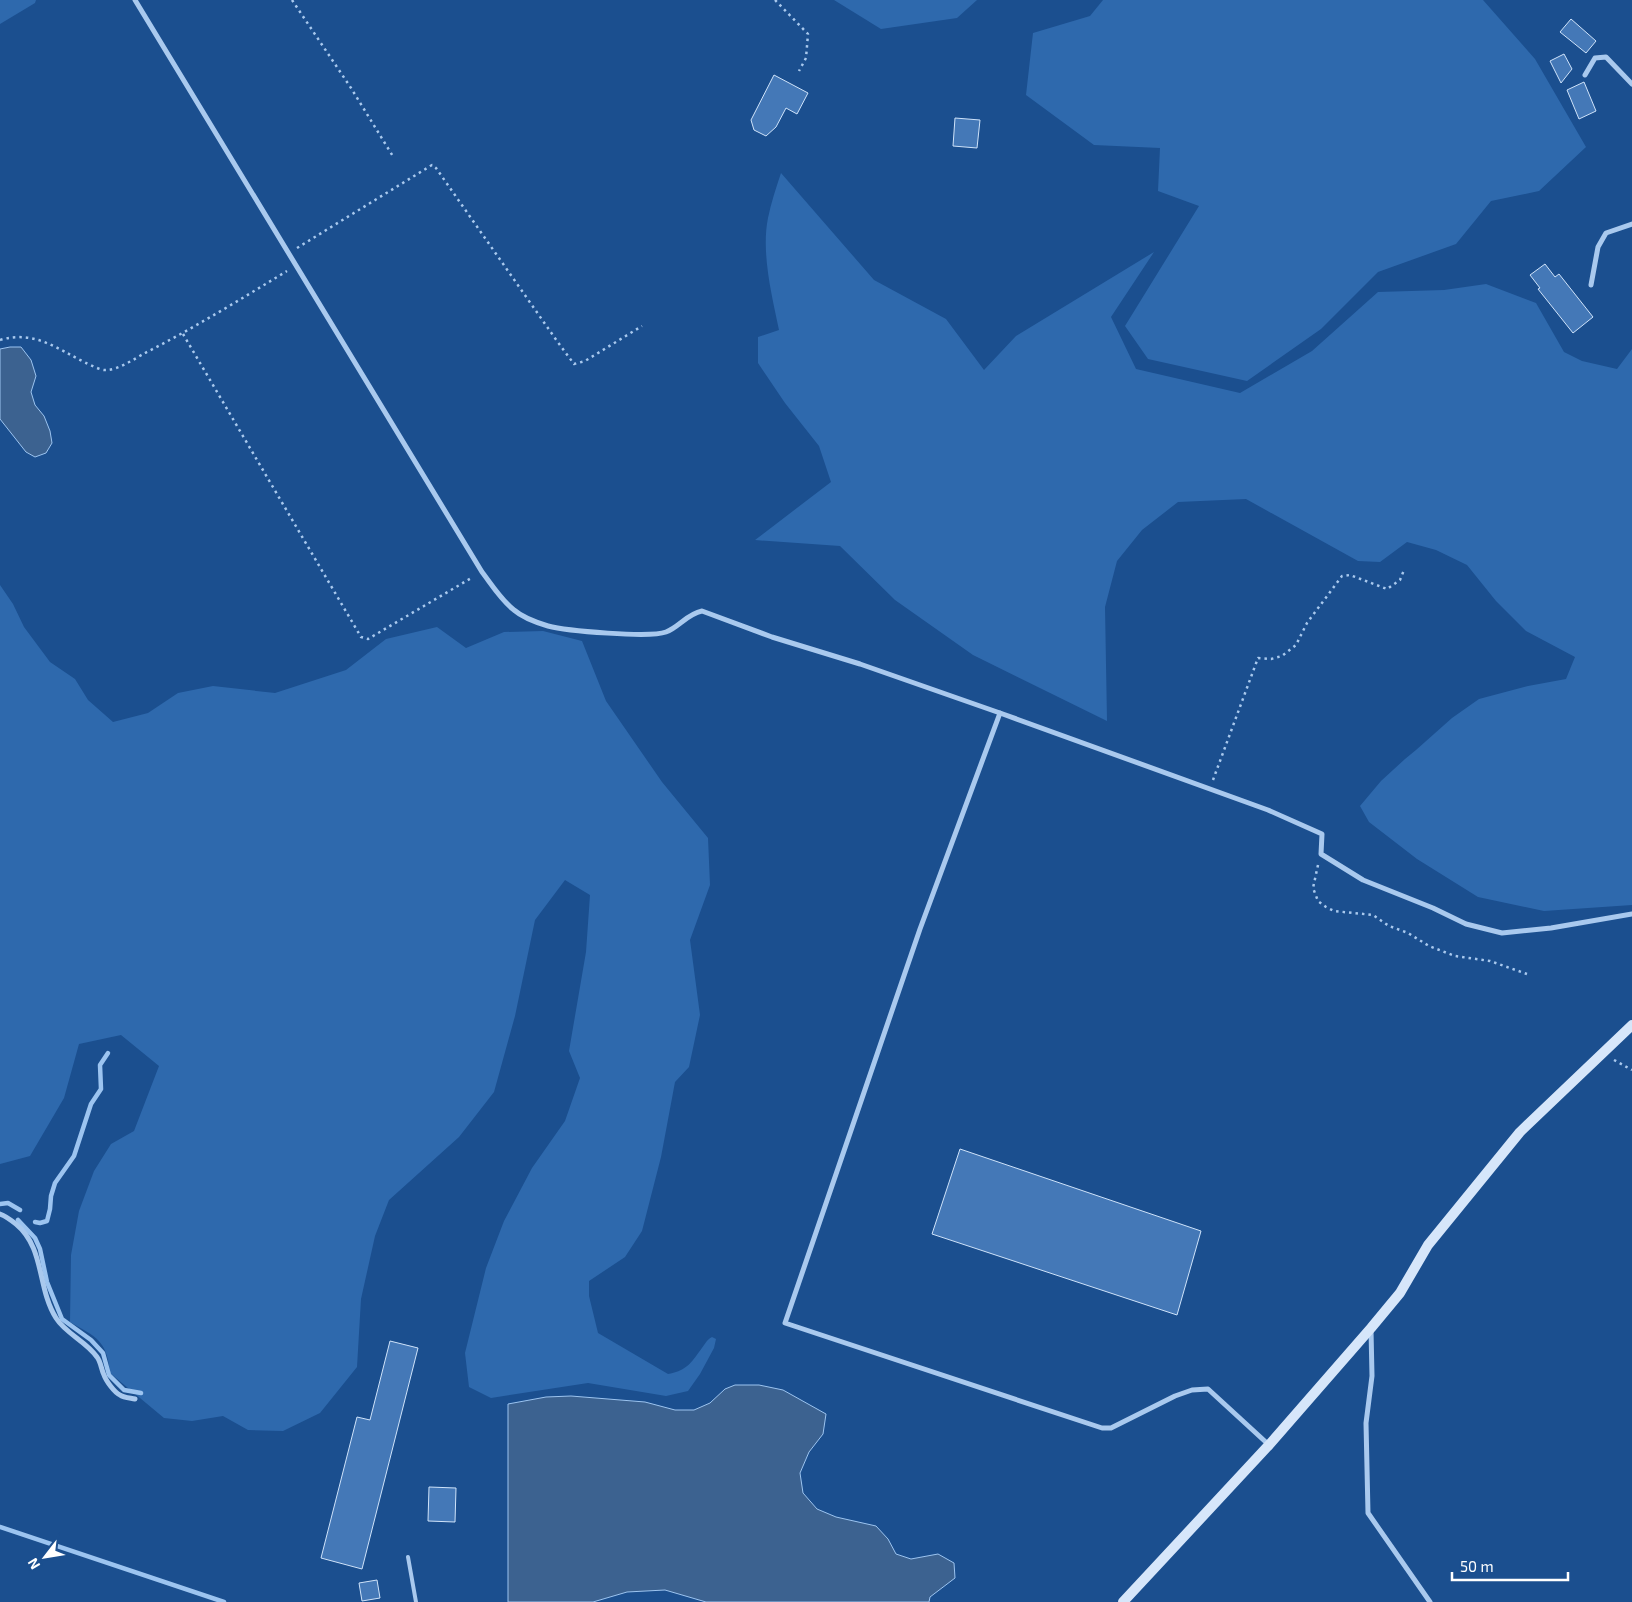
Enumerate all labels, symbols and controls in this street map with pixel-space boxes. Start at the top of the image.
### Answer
north arrow [20,1532,70,1582]
scale bar [1452,1550,1568,1582]
text: N [24,1555,43,1573]
text: 50 m [1460,1557,1494,1575]

